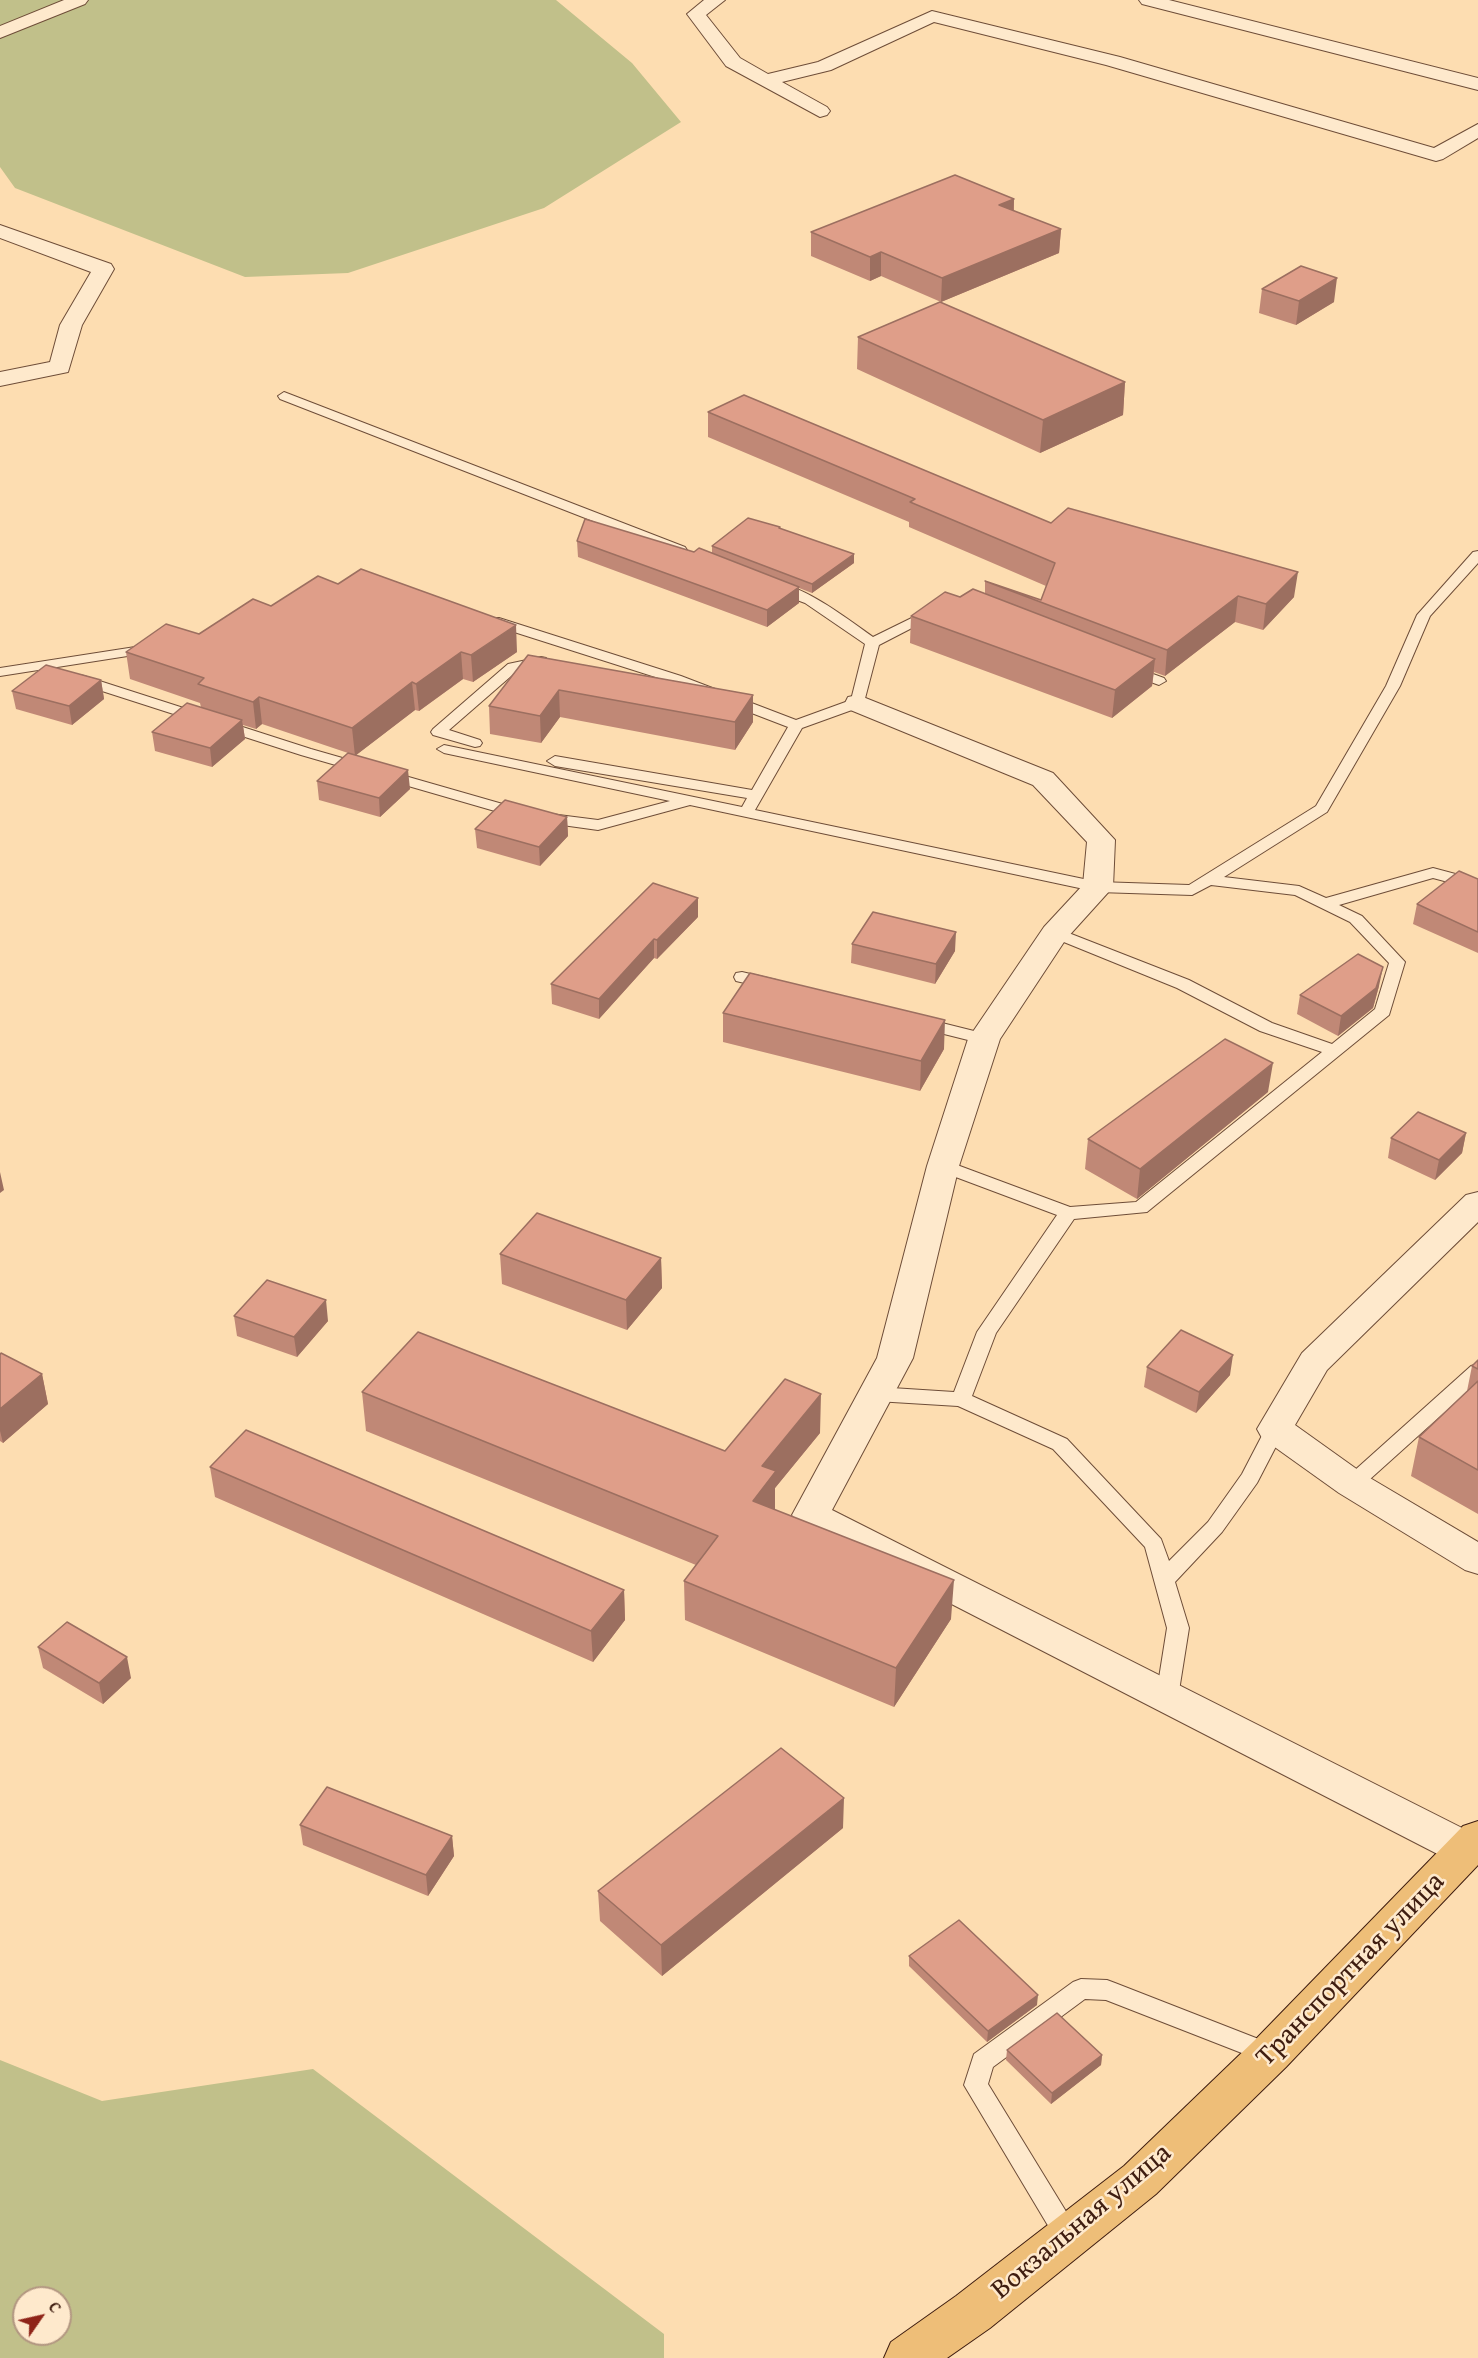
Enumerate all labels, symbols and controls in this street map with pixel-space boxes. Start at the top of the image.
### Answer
street label: Транспортная улица [1250,1866,1452,2074]
street label: Вокзальная улица [985,2137,1179,2307]
north arrow [12,2286,72,2346]
text: С [43,2297,68,2318]

